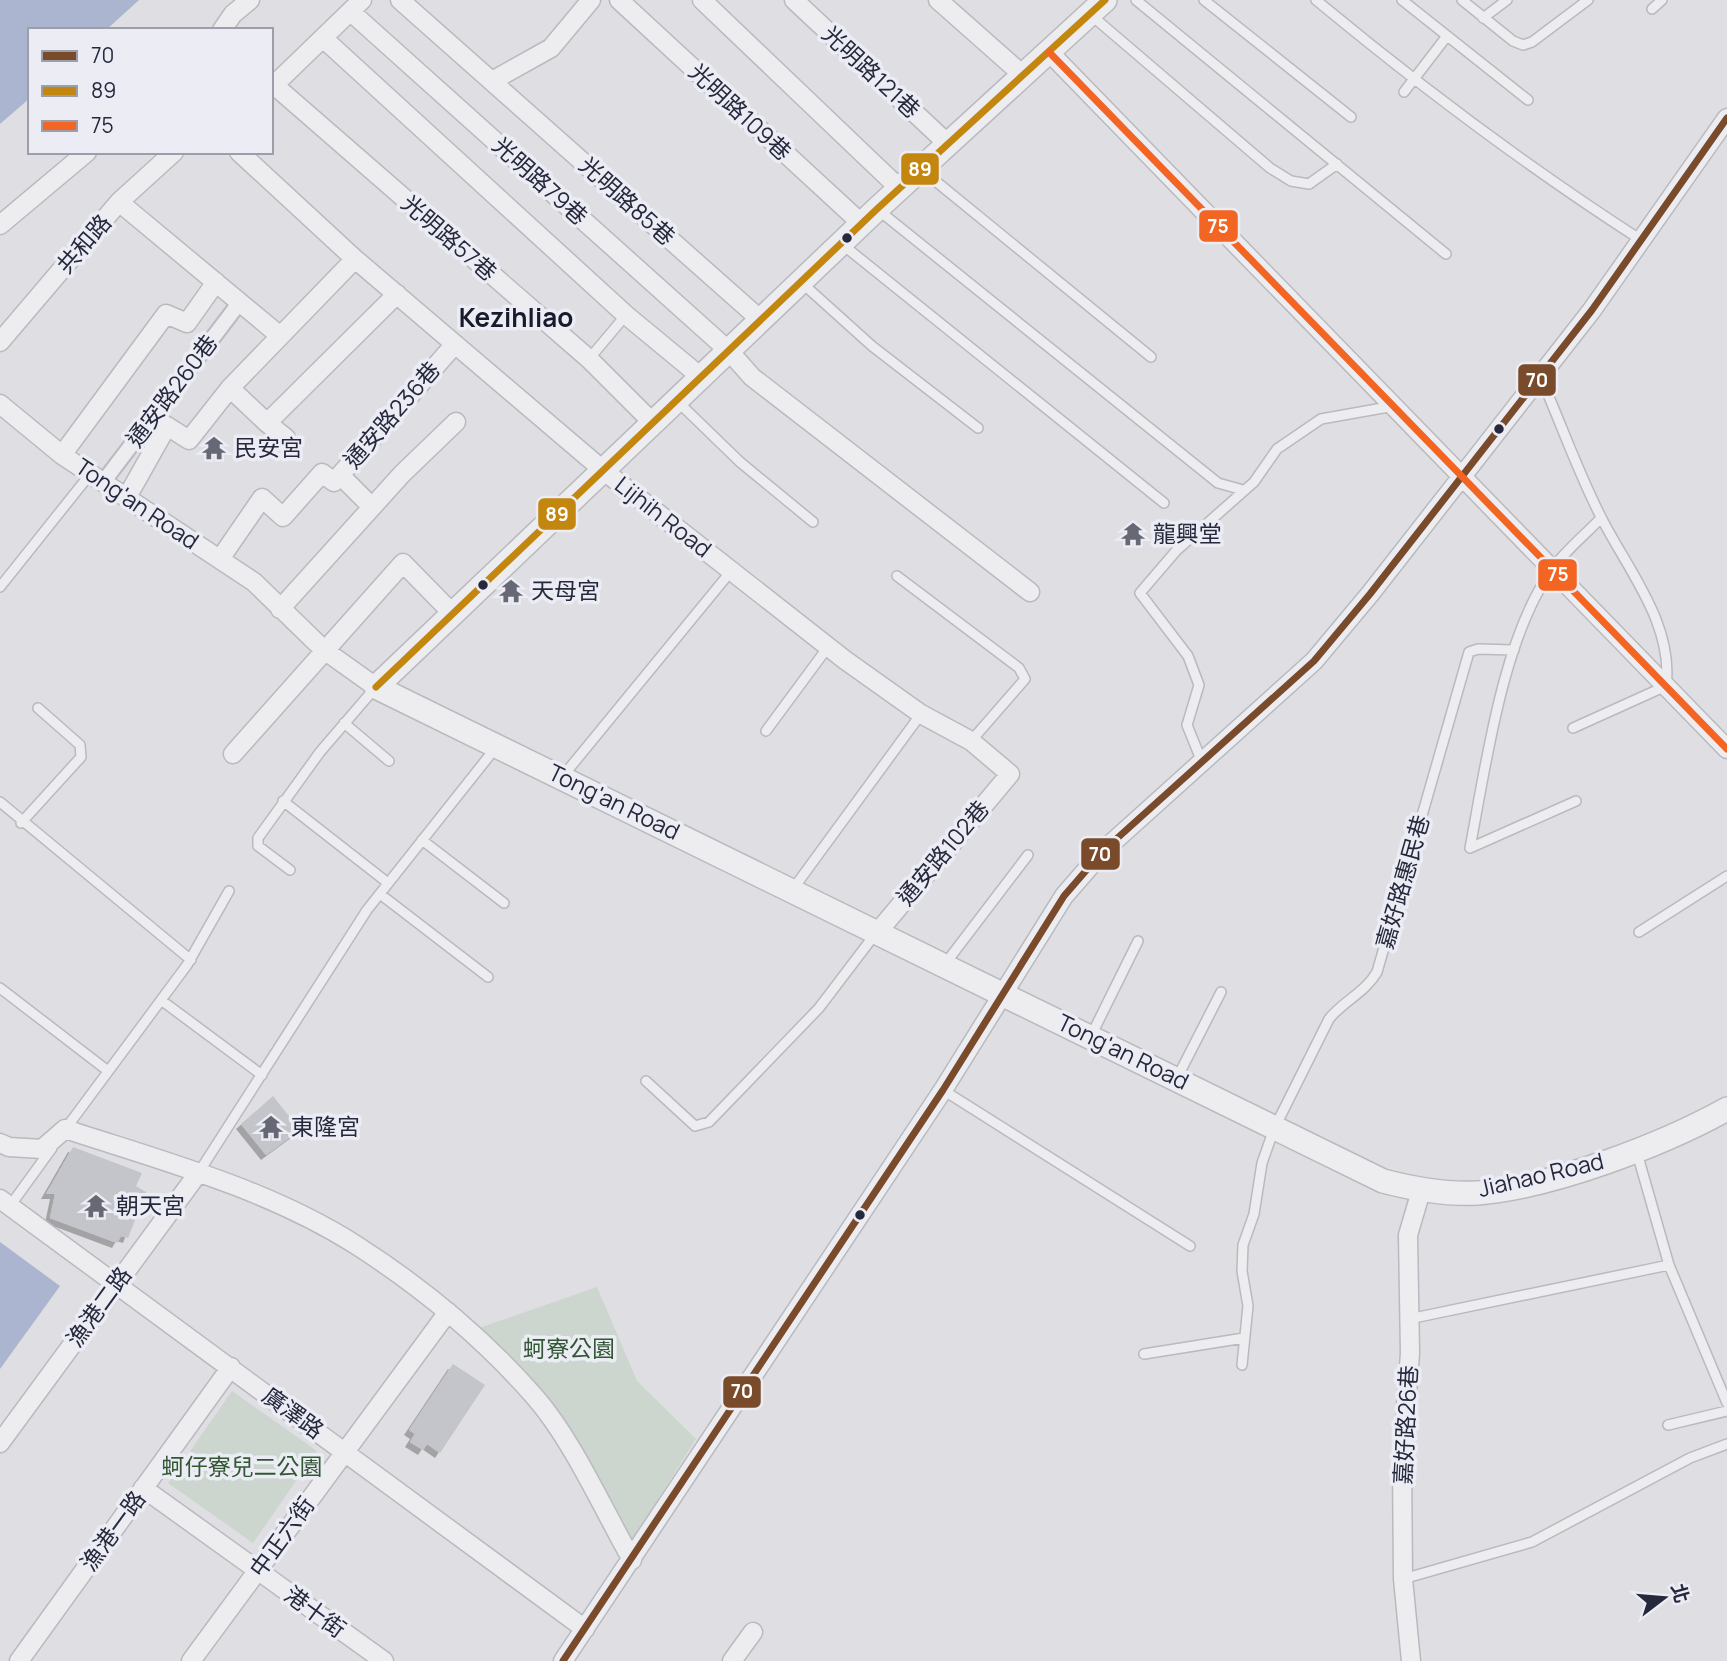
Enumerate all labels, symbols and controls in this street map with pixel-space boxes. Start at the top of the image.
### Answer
street label: 光明路121巷 [816,18,928,125]
legend [28,28,273,154]
text: 70 [91,41,114,69]
street label: 光明路109巷 [682,55,799,167]
text: 89 [91,76,116,104]
text: 75 [91,111,114,139]
street label: 光明路79巷 [486,129,595,232]
street label: 光明路85巷 [573,149,682,252]
line badge: 89 [900,152,940,186]
text: 89 [908,156,932,182]
street label: 光明路57巷 [395,187,504,288]
street label: 共和路 [49,207,118,280]
line badge: 75 [1198,209,1239,243]
text: 75 [1207,213,1229,239]
unlabelled marker [840,231,854,245]
district label: Kezihliao [459,299,573,335]
street label: 通安路260巷 [118,327,224,453]
street label: 通安路236巷 [336,354,447,475]
line badge: 70 [1517,363,1557,397]
text: 70 [1526,367,1548,393]
unlabelled marker [1492,422,1506,436]
place label: 民安宮 [234,431,303,463]
temple icon: 民安宮 [200,434,228,462]
street label: Tong'an Road [70,450,206,556]
street label: Lijhih Road [609,468,719,564]
line badge: 89 [537,497,577,531]
text: 89 [545,501,569,527]
place label: 龍興堂 [1153,517,1222,549]
temple icon: 龍興堂 [1119,520,1147,548]
line badge: 75 [1537,558,1578,592]
text: 75 [1547,561,1569,587]
place label: 天母宮 [531,574,600,606]
temple icon: 天母宮 [497,577,525,605]
unlabelled marker [476,578,490,592]
street label: Tong'an Road [543,755,686,847]
street label: 通安路102巷 [889,793,996,912]
street label: 嘉好路惠民巷 [1368,811,1436,952]
line badge: 70 [1080,837,1121,871]
text: 70 [1089,841,1111,867]
street label: Tong'an Road [1052,1005,1195,1097]
place label: 東隆宮 [291,1110,360,1142]
temple icon: 東隆宮 [257,1113,285,1141]
street label: Jiahao Road [1475,1144,1607,1204]
place label: 朝天宮 [116,1189,185,1221]
temple icon: 朝天宮 [82,1192,110,1220]
unlabelled marker [853,1208,867,1222]
street label: 漁港二路 [58,1260,138,1353]
park label: 蚵寮公園 [523,1332,615,1364]
street label: 嘉好路26巷 [1386,1364,1424,1485]
line badge: 70 [722,1375,762,1409]
text: 70 [731,1378,753,1404]
street label: 廣澤路 [256,1379,331,1445]
park label: 蚵仔寮兒二公園 [162,1450,323,1482]
street label: 漁港一路 [72,1484,152,1577]
street label: 中正六街 [241,1490,321,1583]
north arrow [1629,1563,1699,1633]
street label: 港十街 [278,1578,353,1644]
text: 北 [1665,1581,1695,1606]

